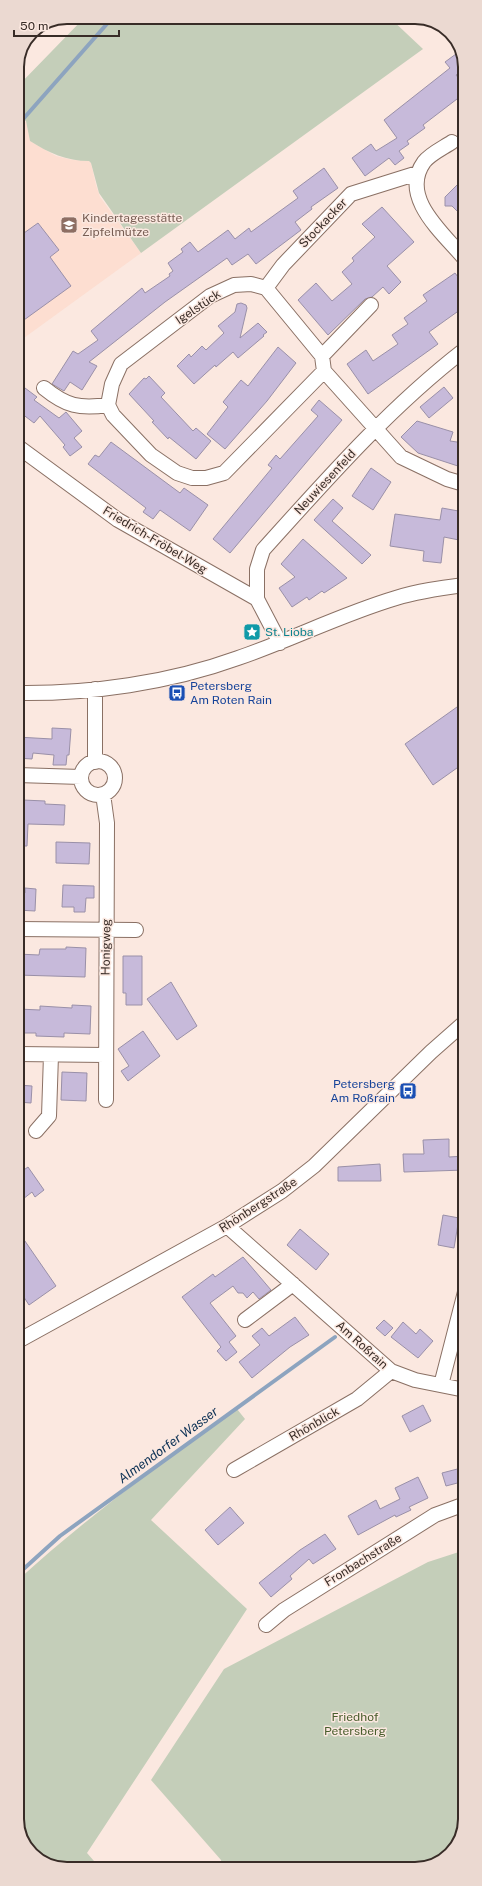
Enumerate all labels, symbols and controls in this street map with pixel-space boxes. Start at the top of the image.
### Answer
scale bar [14,12,119,38]
text: 50 m [20,19,48,33]
street label: Stockacker [296,195,350,251]
place label: Kindertagesstätte Zipfelmütze [82,211,182,239]
school or university icon: Kindertagesstätte Zipfelmütze [59,215,79,235]
street label: Igelstück [173,287,223,327]
street label: Neuwiesenfeld [291,447,359,517]
street label: Friedrich-Fröbel-Weg [100,503,210,577]
place icon: St. Lioba [242,622,262,642]
place label: St. Lioba [265,625,313,639]
place label: Petersberg Am Roten Rain [190,679,272,707]
bus stop icon: Petersberg Am Roten Rain [167,683,187,703]
street label: Honigweg [99,919,113,975]
place label: Petersberg Am Roßrain [330,1077,395,1105]
bus stop icon: Petersberg Am Roßrain [398,1081,418,1101]
street label: Rhönbergstraße [216,1175,300,1235]
street label: Am Roßrain [333,1318,391,1372]
water label: Almendorfer Wasser [115,1404,221,1486]
street label: Rhönblick [286,1404,342,1444]
street label: Fronbachstraße [322,1531,404,1589]
park label: Friedhof Petersberg [324,1710,386,1738]

